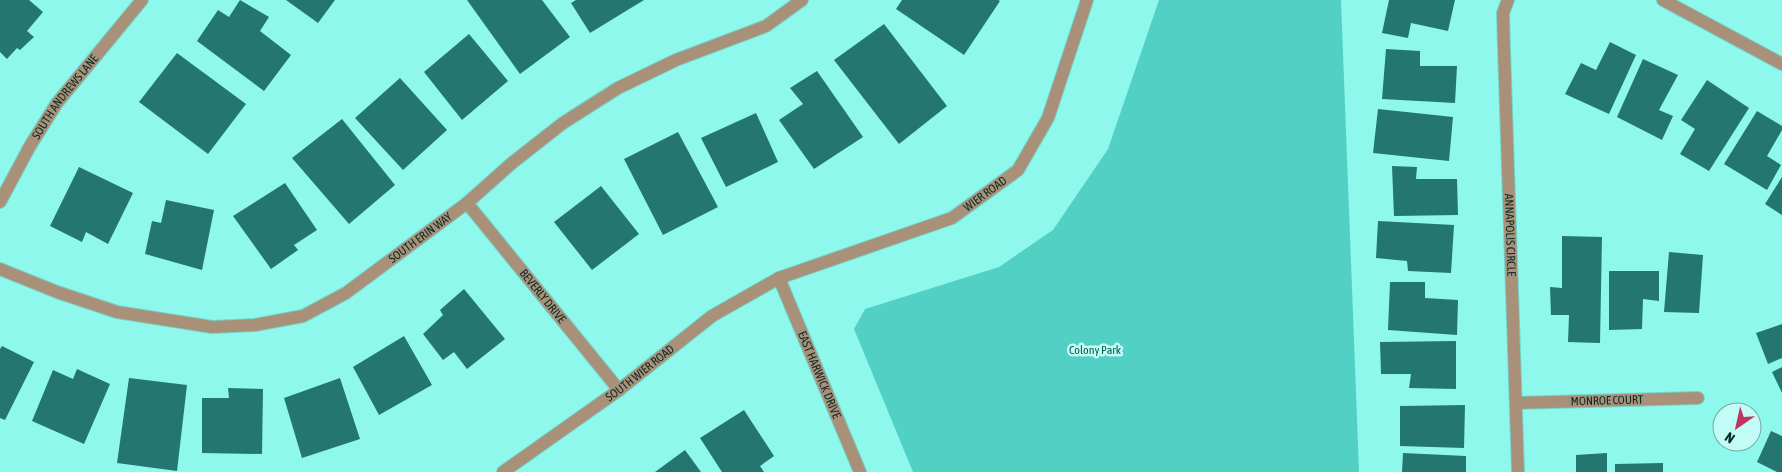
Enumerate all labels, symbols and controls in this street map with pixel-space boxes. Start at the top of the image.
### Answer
street label: SOUTH ANDREWS LANE [29,52,101,142]
street label: WIER ROAD [961,173,1010,214]
street label: ANNAPOLIS CIRCLE [1502,193,1519,277]
street label: SOUTH ERIN WAY [386,209,455,266]
street label: BEVERLY DRIVE [517,266,569,326]
street label: EAST HARWICK DRIVE [795,329,844,421]
street label: SOUTH WIER ROAD [603,342,677,404]
park label: Colony Park [1069,343,1122,357]
street label: MONROE COURT [1571,392,1644,408]
north arrow [1712,402,1762,452]
text: N [1722,429,1738,447]

